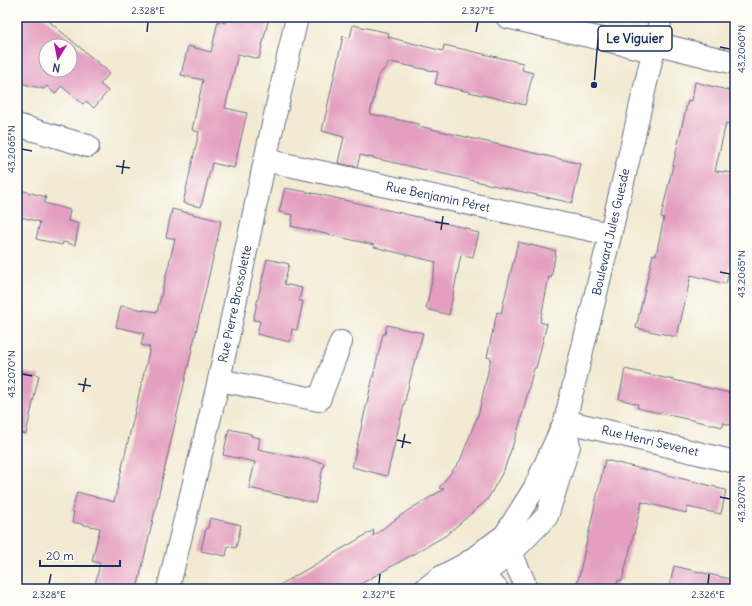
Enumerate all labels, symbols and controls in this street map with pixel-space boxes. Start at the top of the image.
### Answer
text: 2.328°E [131,4,165,17]
text: 2.327°E [462,4,495,17]
text: 43.2060°N [735,25,748,73]
callout: Le Viguier [598,26,672,51]
text: Le Viguier [606,30,665,47]
north arrow [38,38,78,78]
text: N [51,60,61,75]
text: 43.2065°N [5,125,18,173]
street label: Boulevard Jules Guesde [589,167,632,297]
street label: Rue Benjamin Péret [385,178,491,215]
street label: Rue Pierre Brossolette [215,244,254,364]
text: 43.2065°N [735,250,748,298]
text: 43.2070°N [5,350,18,398]
street label: Rue Henri Sevenet [600,422,700,459]
text: 43.2070°N [735,475,748,523]
scale bar [40,542,120,568]
text: 20 m [46,548,74,563]
text: 2.328°E [32,588,66,601]
text: 2.327°E [363,588,396,601]
text: 2.326°E [691,588,725,601]

